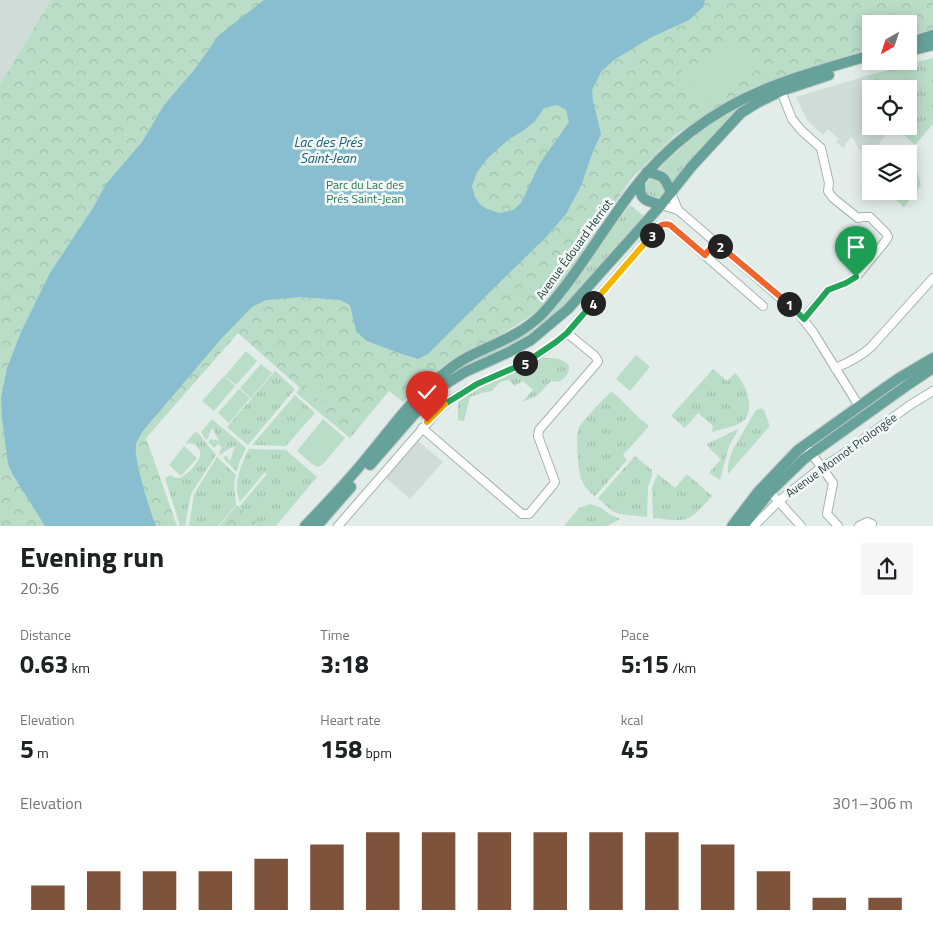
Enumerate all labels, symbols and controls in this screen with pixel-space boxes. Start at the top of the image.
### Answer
north arrow [862,15,918,70]
map controls [862,15,917,200]
button: locate [862,80,917,135]
water label: Lac des Prés Saint-Jean [294,131,363,168]
button: layers [862,145,917,200]
park label: Parc du Lac des Prés Saint-Jean [326,175,404,208]
street label: Avenue Édouard Herriot [531,194,617,303]
pin: 3 [640,222,664,248]
text: 3 [649,225,656,246]
pin [835,226,877,277]
icon: arrive [842,233,870,261]
pin: 2 [708,234,732,258]
text: 2 [717,236,724,257]
pin: 4 [580,290,606,316]
pin: 1 [776,292,802,316]
text: 4 [590,293,597,314]
text: 1 [786,294,793,315]
pin: 5 [512,350,538,376]
text: 5 [522,353,529,374]
pin [406,371,448,422]
icon: check [413,378,441,406]
street label: Avenue Monnot Prolongée [781,408,901,502]
text: Evening run [20,535,164,578]
button: share [861,543,913,595]
text: 20:36 [20,576,59,600]
text: Distance [20,624,71,645]
text: Time [320,624,350,645]
text: Pace [621,624,649,645]
text: 0.63 [20,645,68,683]
text: 3:18 [320,645,369,683]
text: 5:15 [621,645,669,683]
text: km [68,657,90,678]
text: /km [669,657,696,678]
text: Elevation [20,709,74,730]
text: Heart rate [320,709,380,730]
text: kcal [621,709,644,730]
text: 5 [20,730,34,768]
text: 158 [320,730,362,768]
text: 45 [621,730,649,768]
text: m [34,742,49,763]
text: bpm [362,742,392,763]
text: Elevation [20,791,82,815]
text: 301–306 m [832,791,913,815]

